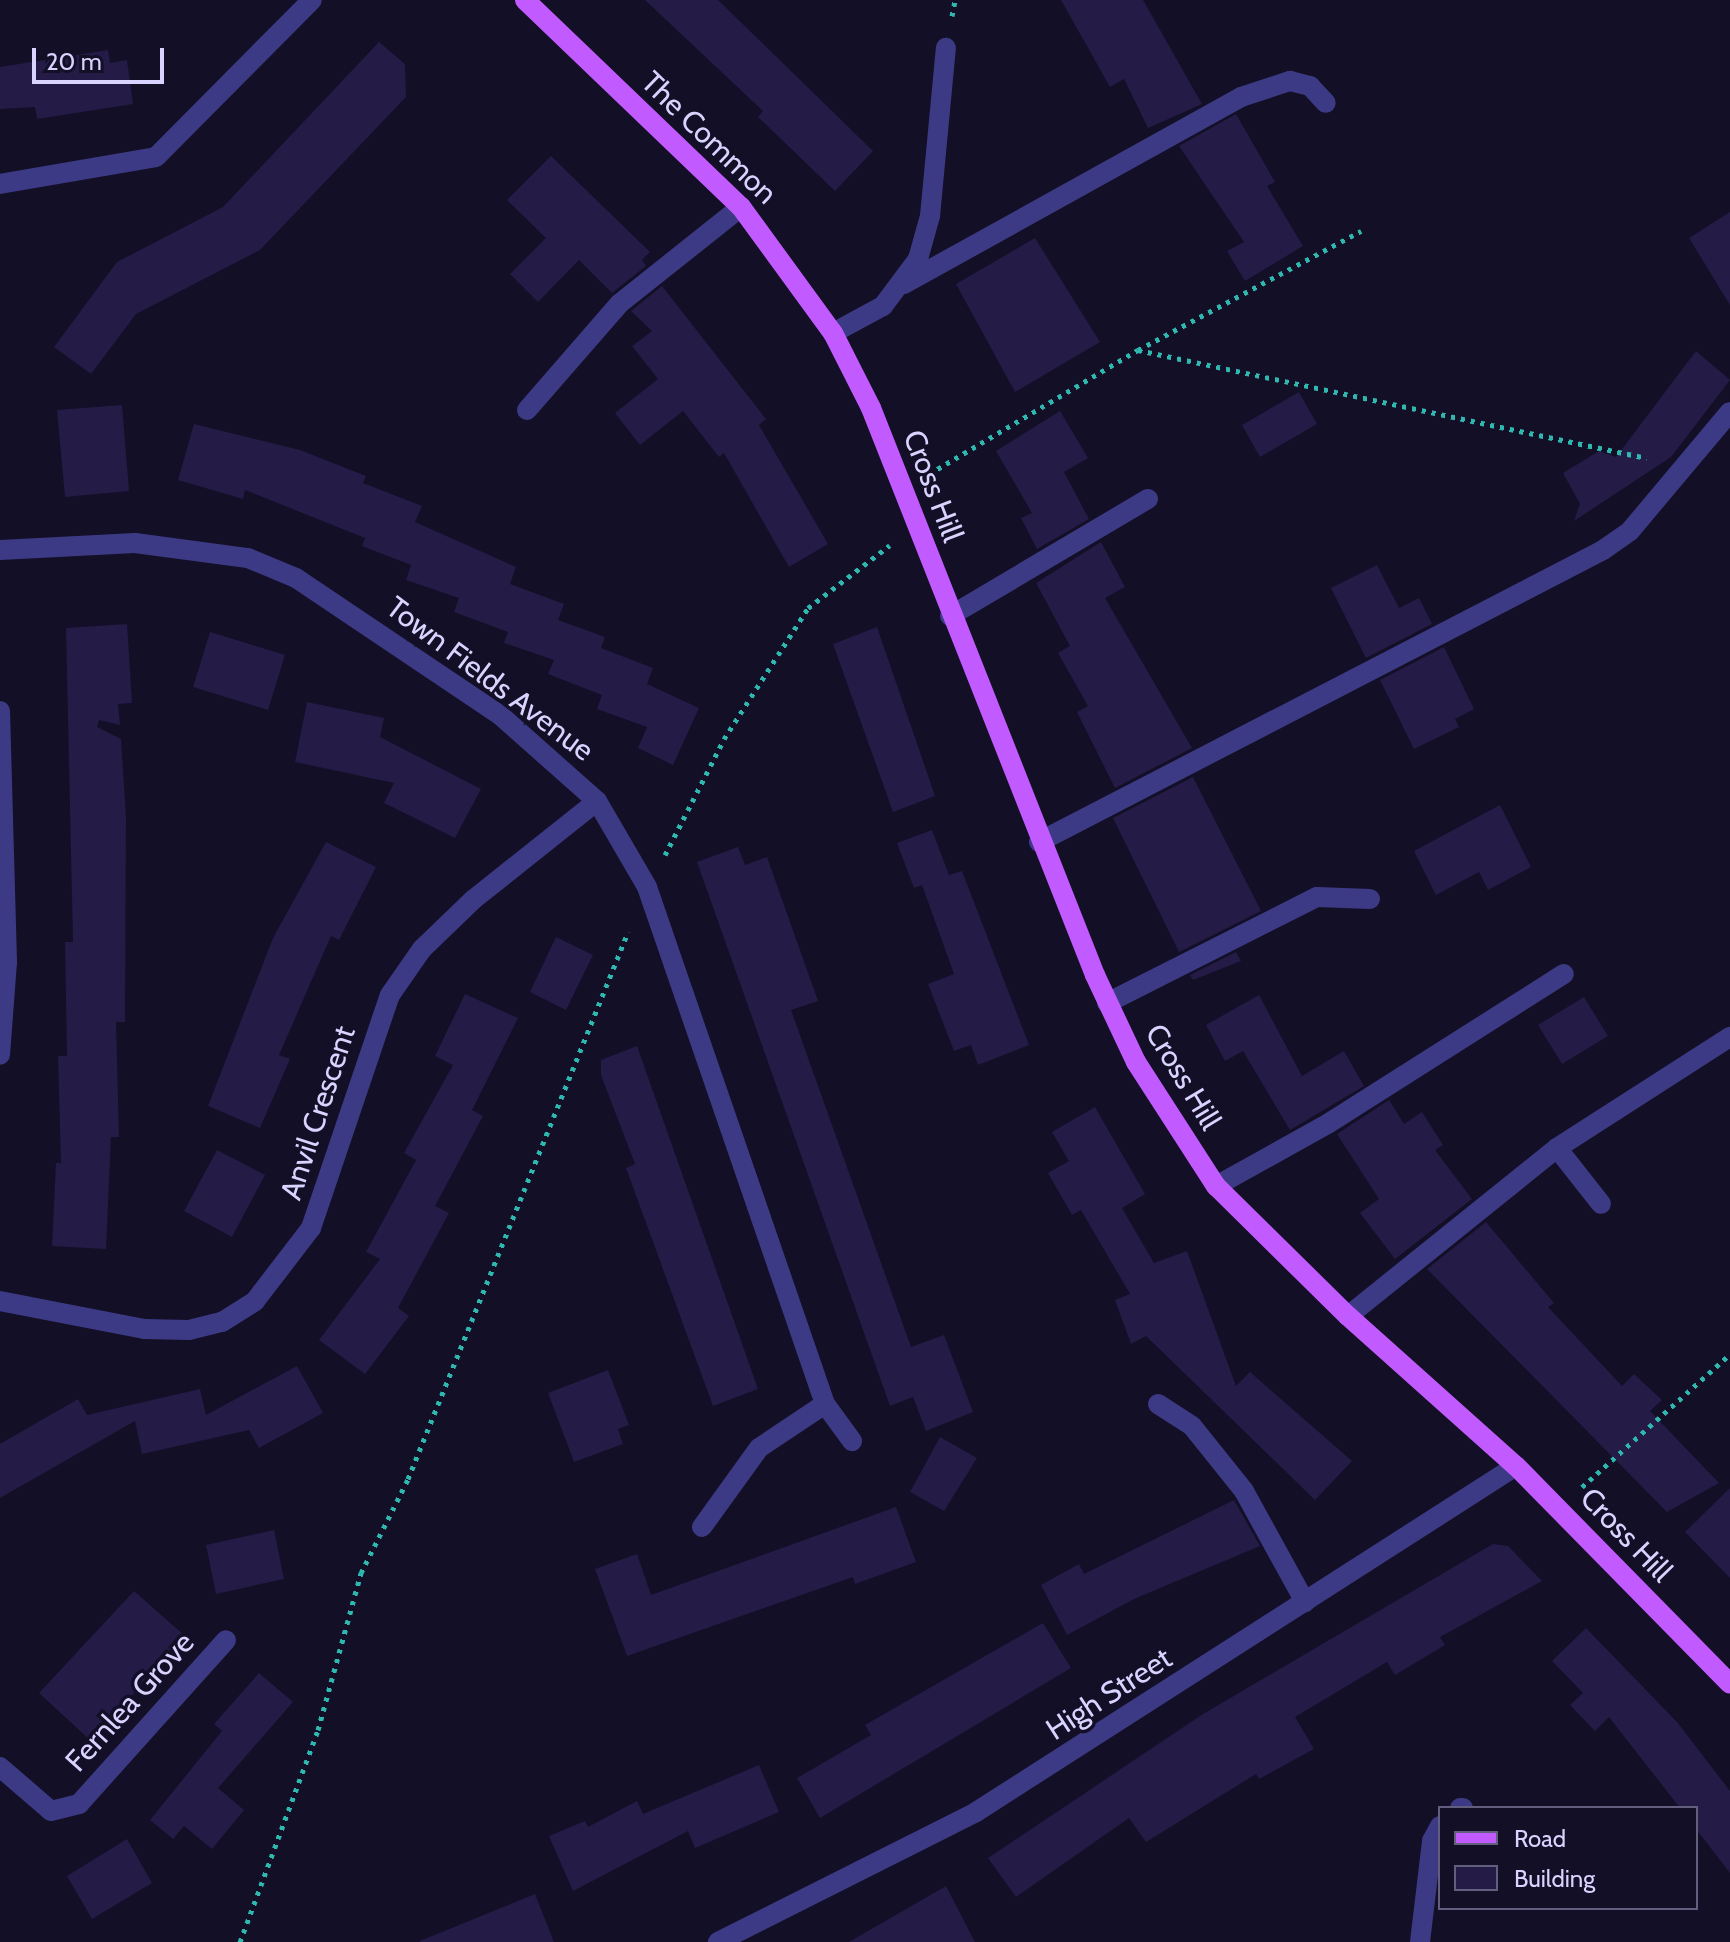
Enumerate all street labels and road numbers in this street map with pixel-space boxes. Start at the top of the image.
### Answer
street label: The Common [634,64,784,212]
street label: Cross Hill [895,425,971,547]
street label: Town Fields Avenue [379,589,601,769]
street label: Cross Hill [1137,1018,1229,1136]
street label: Anvil Crescent [273,1022,363,1204]
street label: Cross Hill [1572,1480,1680,1590]
street label: Fernlea Grove [58,1625,202,1779]
street label: High Street [1040,1640,1178,1748]

